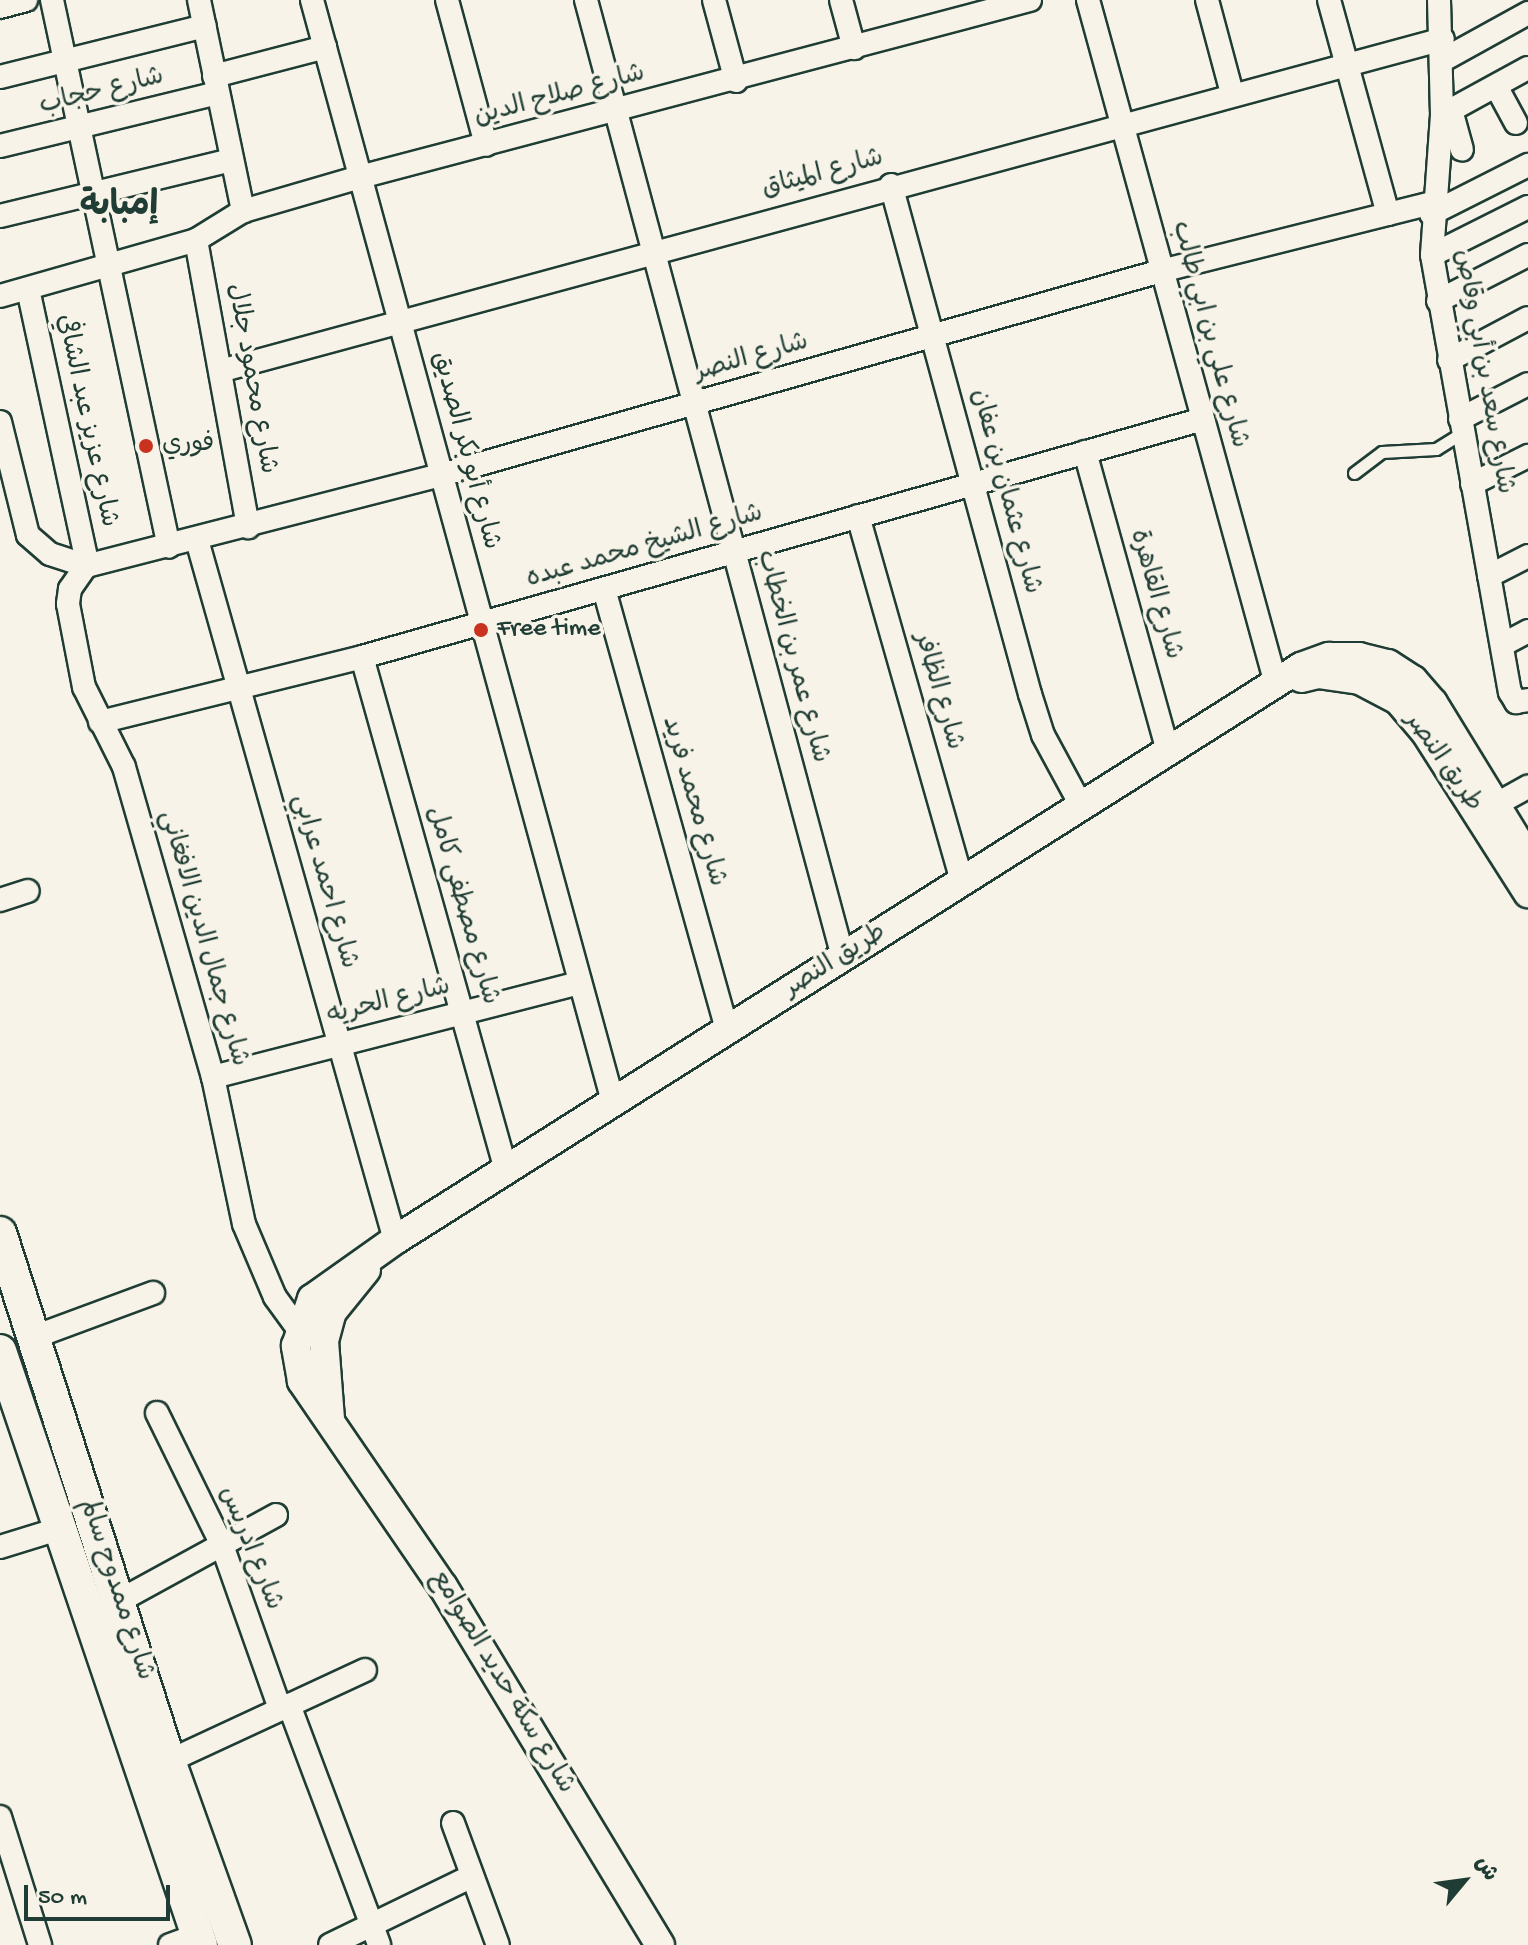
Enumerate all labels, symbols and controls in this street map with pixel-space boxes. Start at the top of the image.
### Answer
street label: شارع صلاح الدين [471,59,649,135]
street label: شارع حجاب [37,62,167,124]
street label: شارع الميثاق [759,144,887,206]
district label: إمبابة [80,189,158,229]
street label: شارع علي بن ابي طالب [1163,218,1253,452]
street label: شارع سعد بن أبي وقاص [1445,247,1519,497]
street label: شارع محمود جلال [218,281,282,477]
street label: شارع عزيز عبد الشافي [47,312,123,530]
street label: شارع النصر [692,328,812,390]
street label: شارع أبو بكر الصديق [423,349,505,553]
street label: شارع عثمان بن عفان [962,386,1046,598]
place label: فوري [162,430,214,462]
marker: فوري [137,437,155,455]
street label: شارع الشيخ محمد عبده [523,499,767,597]
street label: شارع القاهرة [1121,526,1187,664]
street label: شارع عمر بن الخطاب [748,547,834,767]
place label: Free time [497,614,601,646]
marker: Free time [472,621,490,639]
street label: شارع الظافر [905,630,969,754]
street label: طريق النصر [1396,707,1488,819]
street label: شارع محمد فريد [653,713,731,891]
street label: شارع احمد عرابي [283,791,363,973]
street label: شارع مصطفى كامل [418,803,504,1009]
street label: شارع جمال الدين الافغاني [151,807,253,1071]
street label: طريق النصر [779,918,893,1006]
street label: شارع الحريه [324,973,454,1033]
street label: شارع ادريس [210,1483,288,1615]
street label: شارع ممدوح سالم [71,1495,159,1685]
street label: شارع سكة حديد الصوامع [422,1566,580,1800]
north arrow [1424,1841,1504,1921]
text: ش [1468,1852,1502,1886]
scale bar [28,1869,174,1919]
text: 50 m [38,1884,87,1913]

